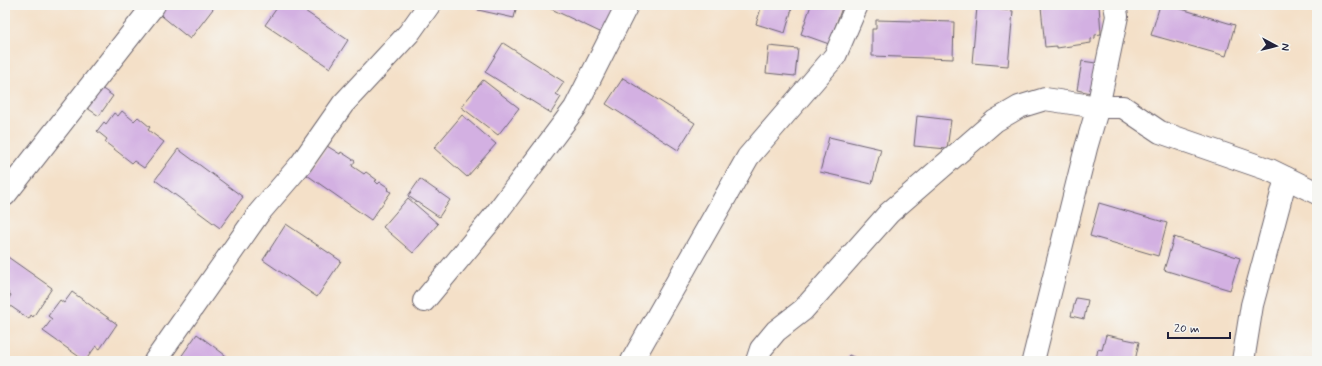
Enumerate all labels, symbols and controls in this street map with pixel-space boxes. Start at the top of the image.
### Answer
north arrow [1256,26,1296,66]
text: N [1278,43,1292,52]
scale bar [1168,314,1230,340]
text: 20 m [1174,321,1200,337]

